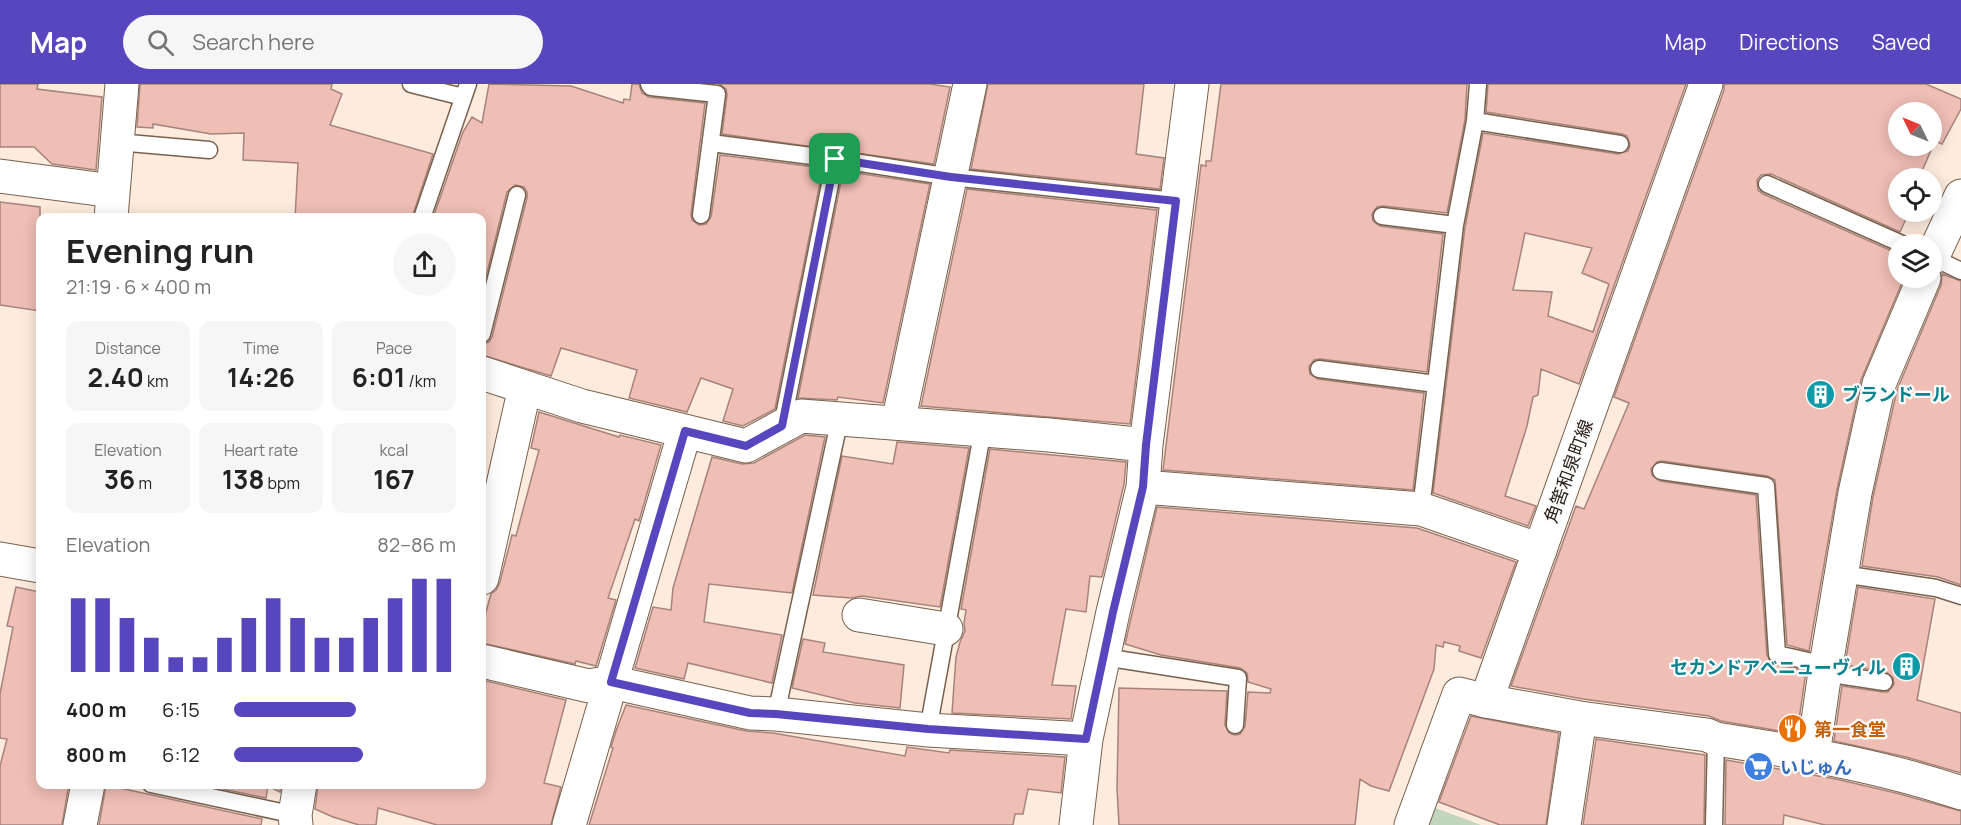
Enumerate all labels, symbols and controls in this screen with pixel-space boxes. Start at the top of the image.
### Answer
search box [123,15,543,69]
text: Map [30,23,87,61]
icon: search [144,26,177,59]
text: Search here [192,27,315,57]
text: Map [1665,28,1706,56]
text: Directions [1739,28,1839,56]
text: Saved [1872,28,1931,56]
north arrow [1888,102,1942,156]
map controls [1888,102,1942,288]
pin [809,133,860,184]
icon: arrive [818,142,851,175]
button: locate [1888,168,1942,222]
text: Evening run [66,228,254,273]
button: share [393,233,456,296]
button: layers [1888,234,1942,288]
text: 21:19 · 6 × 400 m [66,273,211,300]
text: Distance [95,337,161,359]
text: Time [243,337,279,359]
text: Pace [376,337,412,359]
text: 2.40 [87,359,144,395]
text: 14:26 [227,359,295,395]
text: 6:01 [352,359,405,395]
text: km [144,370,169,392]
text: /km [405,370,436,392]
building icon: ブランドール [1805,378,1837,410]
place label: ブランドール [1842,382,1950,406]
street label: 角筈和泉町線 [1538,416,1598,526]
text: Elevation [94,439,162,461]
text: Heart rate [224,439,298,461]
text: kcal [379,439,409,461]
text: 36 [104,461,135,497]
text: 138 [222,461,264,497]
text: 167 [373,461,415,497]
text: m [135,472,152,494]
text: bpm [264,472,300,494]
text: Elevation [66,531,150,558]
text: 82–86 m [377,531,456,558]
building icon: セカンドアベニューヴィル [1891,651,1923,683]
place label: セカンドアベニューヴィル [1670,655,1886,679]
text: 400 m [66,696,126,723]
text: 6:15 [162,696,200,723]
restaurant icon: 第一食堂 [1777,713,1809,745]
place label: 第一食堂 [1814,717,1886,741]
text: 800 m [66,741,127,768]
text: 6:12 [162,741,200,768]
supermarket icon: いじゅん [1743,751,1775,783]
place label: いじゅん [1780,755,1852,779]

